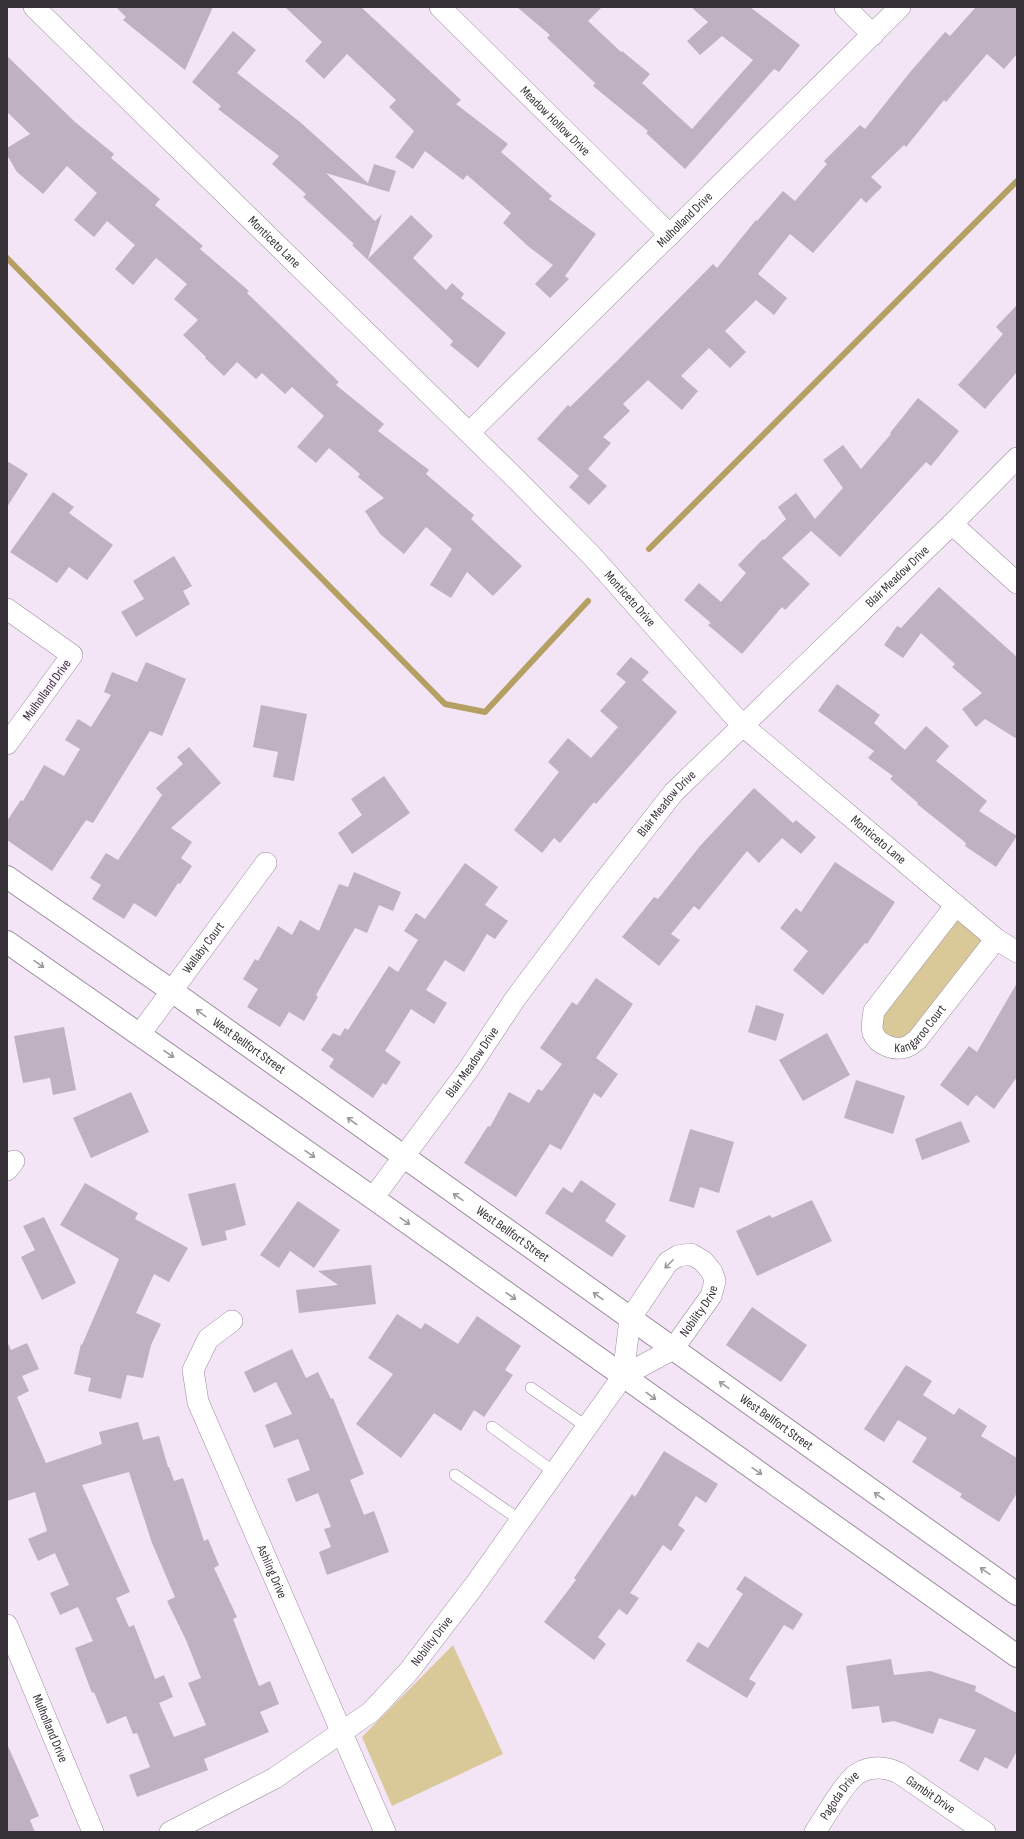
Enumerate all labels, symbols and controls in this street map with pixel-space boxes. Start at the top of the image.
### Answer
street label: Meadow Hollow Drive [517,83,594,159]
street label: Mulholland Drive [653,189,716,251]
street label: Monticeto Lane [244,213,304,271]
street label: Blair Meadow Drive [862,542,933,611]
street label: Monticeto Drive [601,567,659,630]
street label: Mulholland Drive [19,656,75,724]
street label: Blair Meadow Drive [634,767,699,840]
street label: Monticeto Lane [847,812,909,868]
street label: Wallaby Court [179,919,228,977]
one-way arrow [33,960,44,968]
street label: Kangaroo Court [894,1001,950,1056]
one-way arrow [196,1008,207,1017]
street label: West Bellfort Street [209,1014,289,1077]
street label: Blair Meadow Drive [442,1024,502,1101]
one-way arrow [163,1050,174,1058]
one-way arrow [347,1117,358,1125]
one-way arrow [305,1150,316,1158]
one-way arrow [453,1193,464,1201]
street label: West Bellfort Street [473,1202,552,1266]
one-way arrow [399,1217,410,1225]
one-way arrow [664,1259,674,1269]
street label: Nobility Drive [676,1284,721,1340]
one-way arrow [505,1292,516,1300]
one-way arrow [593,1292,604,1300]
one-way arrow [719,1381,730,1389]
street label: West Bellfort Street [737,1391,816,1454]
one-way arrow [645,1392,656,1400]
one-way arrow [751,1467,762,1475]
one-way arrow [874,1492,885,1500]
street label: Ashling Drive [253,1542,290,1601]
one-way arrow [980,1567,991,1575]
street label: Nobility Drive [408,1613,456,1669]
street label: Mulholland Drive [29,1692,71,1765]
street label: Pagoda Drive [817,1768,862,1823]
street label: Gambit Drive [903,1772,958,1817]

